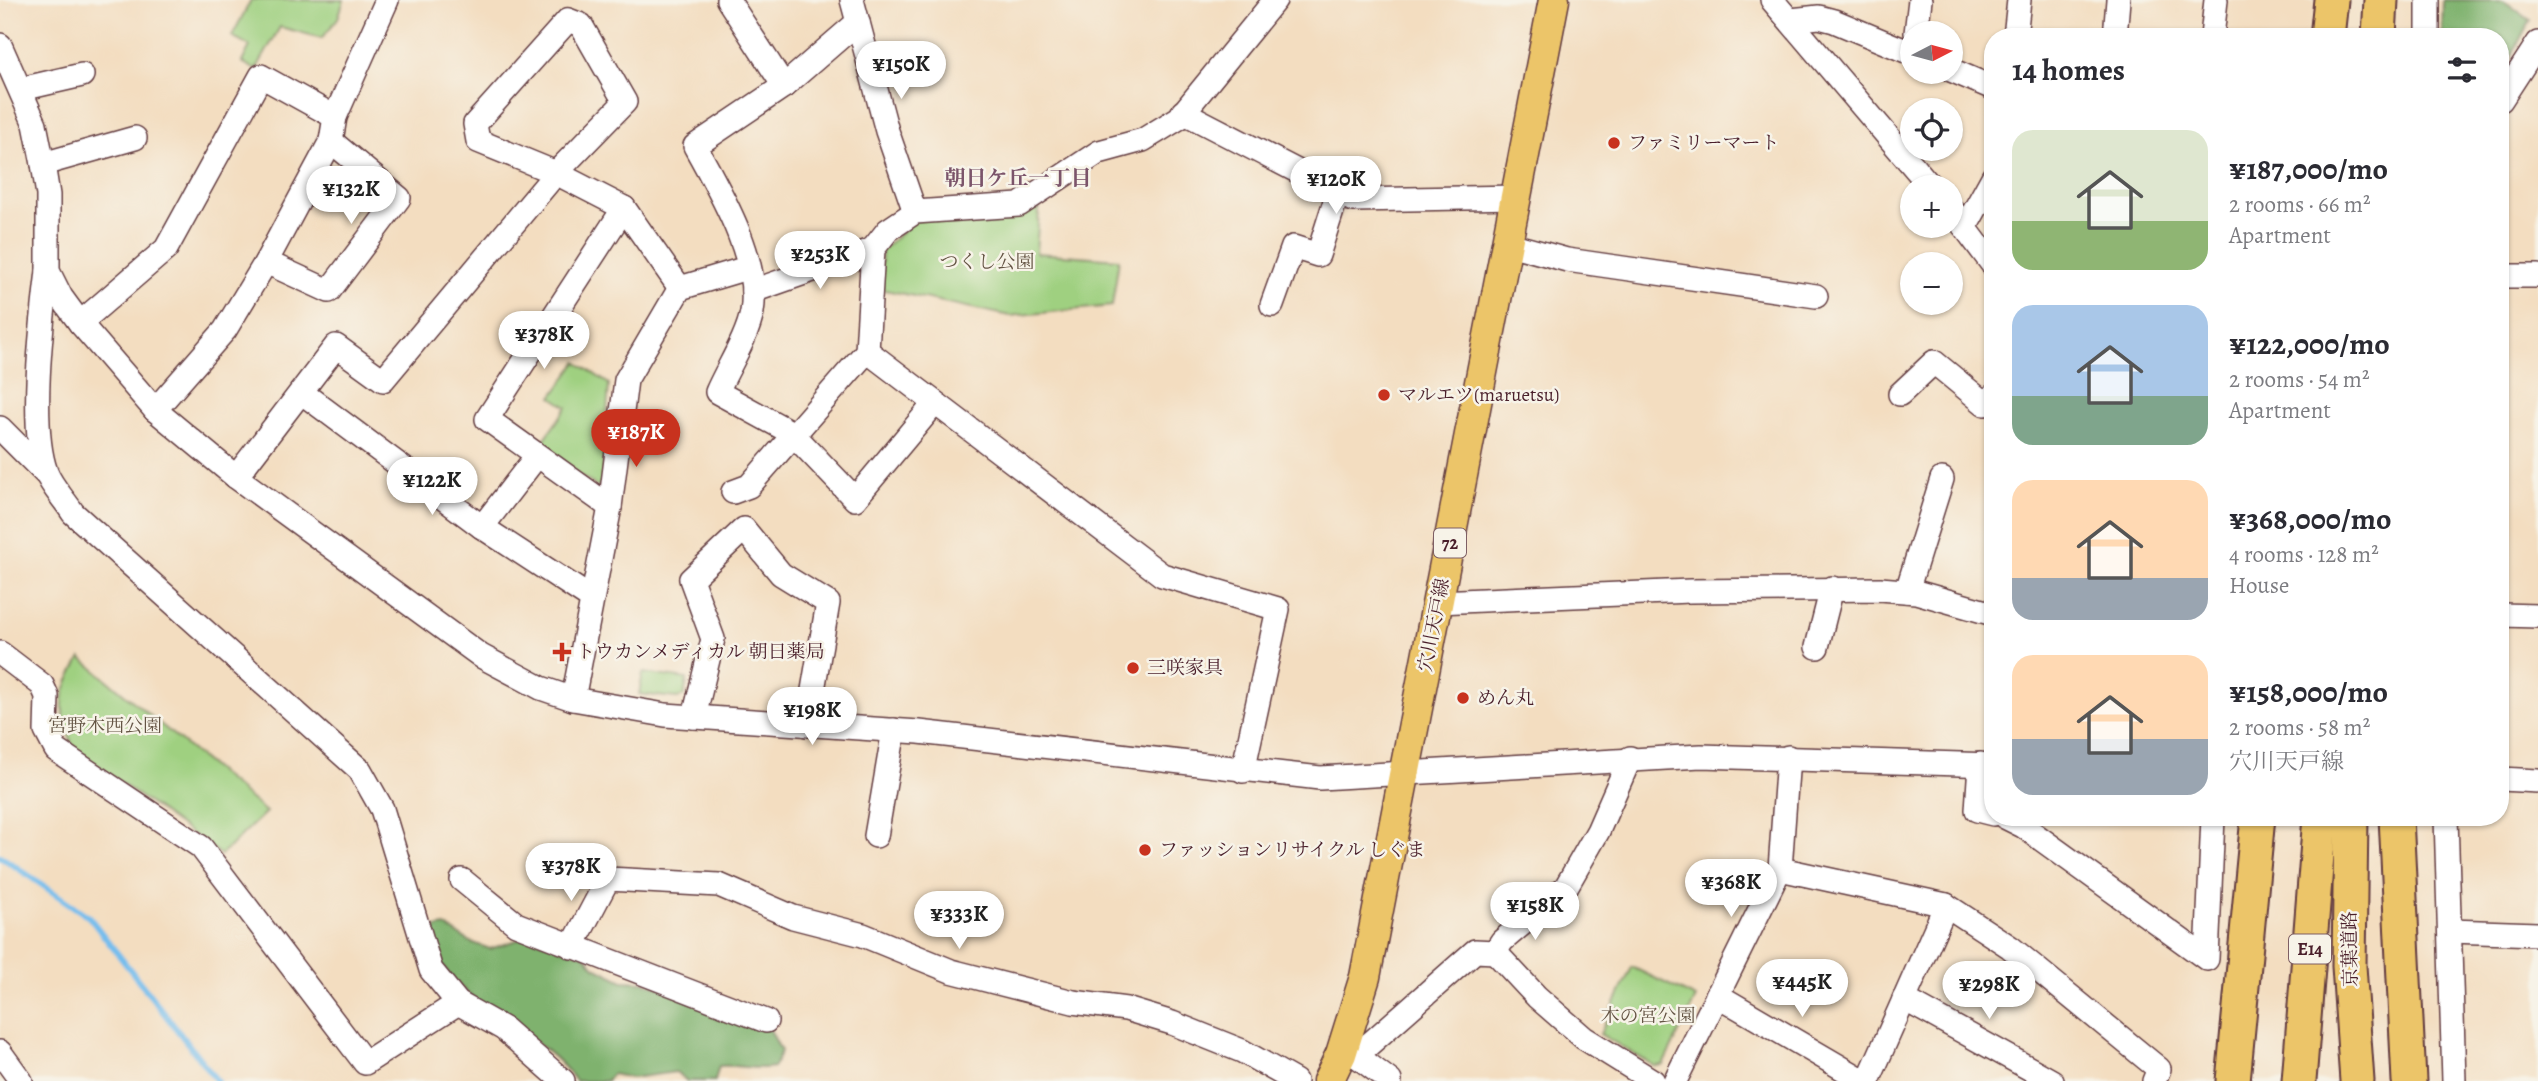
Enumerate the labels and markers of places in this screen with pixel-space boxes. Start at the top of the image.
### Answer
pin: ¥150K [852,42,950,101]
place label: ファミリーマート [1628,130,1780,156]
marker: ファミリーマート [1606,135,1622,151]
pin: ¥120K [1287,156,1385,216]
pin: ¥132K [302,166,400,226]
pin: ¥253K [771,232,869,291]
pin: ¥378K [495,312,593,371]
place label: マルエツ(maruetsu) [1398,382,1559,408]
marker: マルエツ(maruetsu) [1376,387,1392,403]
pin: ¥187K [587,410,685,469]
pin: ¥122K [383,458,481,517]
place label: トウカンメディカル 朝日薬局 [576,639,825,665]
marker: トウカンメディカル 朝日薬局 [554,644,570,660]
place label: 三咲家具 [1147,655,1223,681]
marker: 三咲家具 [1125,660,1141,676]
place label: めん丸 [1477,685,1534,711]
pin: ¥198K [763,688,861,747]
marker: めん丸 [1455,690,1471,706]
place label: ファッションリサイクル しぐま [1159,837,1425,863]
marker: ファッションリサイクル しぐま [1137,842,1153,858]
pin: ¥378K [522,844,620,903]
pin: ¥368K [1682,860,1780,919]
pin: ¥158K [1486,883,1584,942]
pin: ¥333K [910,892,1008,951]
pin: ¥445K [1753,960,1851,1019]
pin: ¥298K [1940,962,2038,1021]

